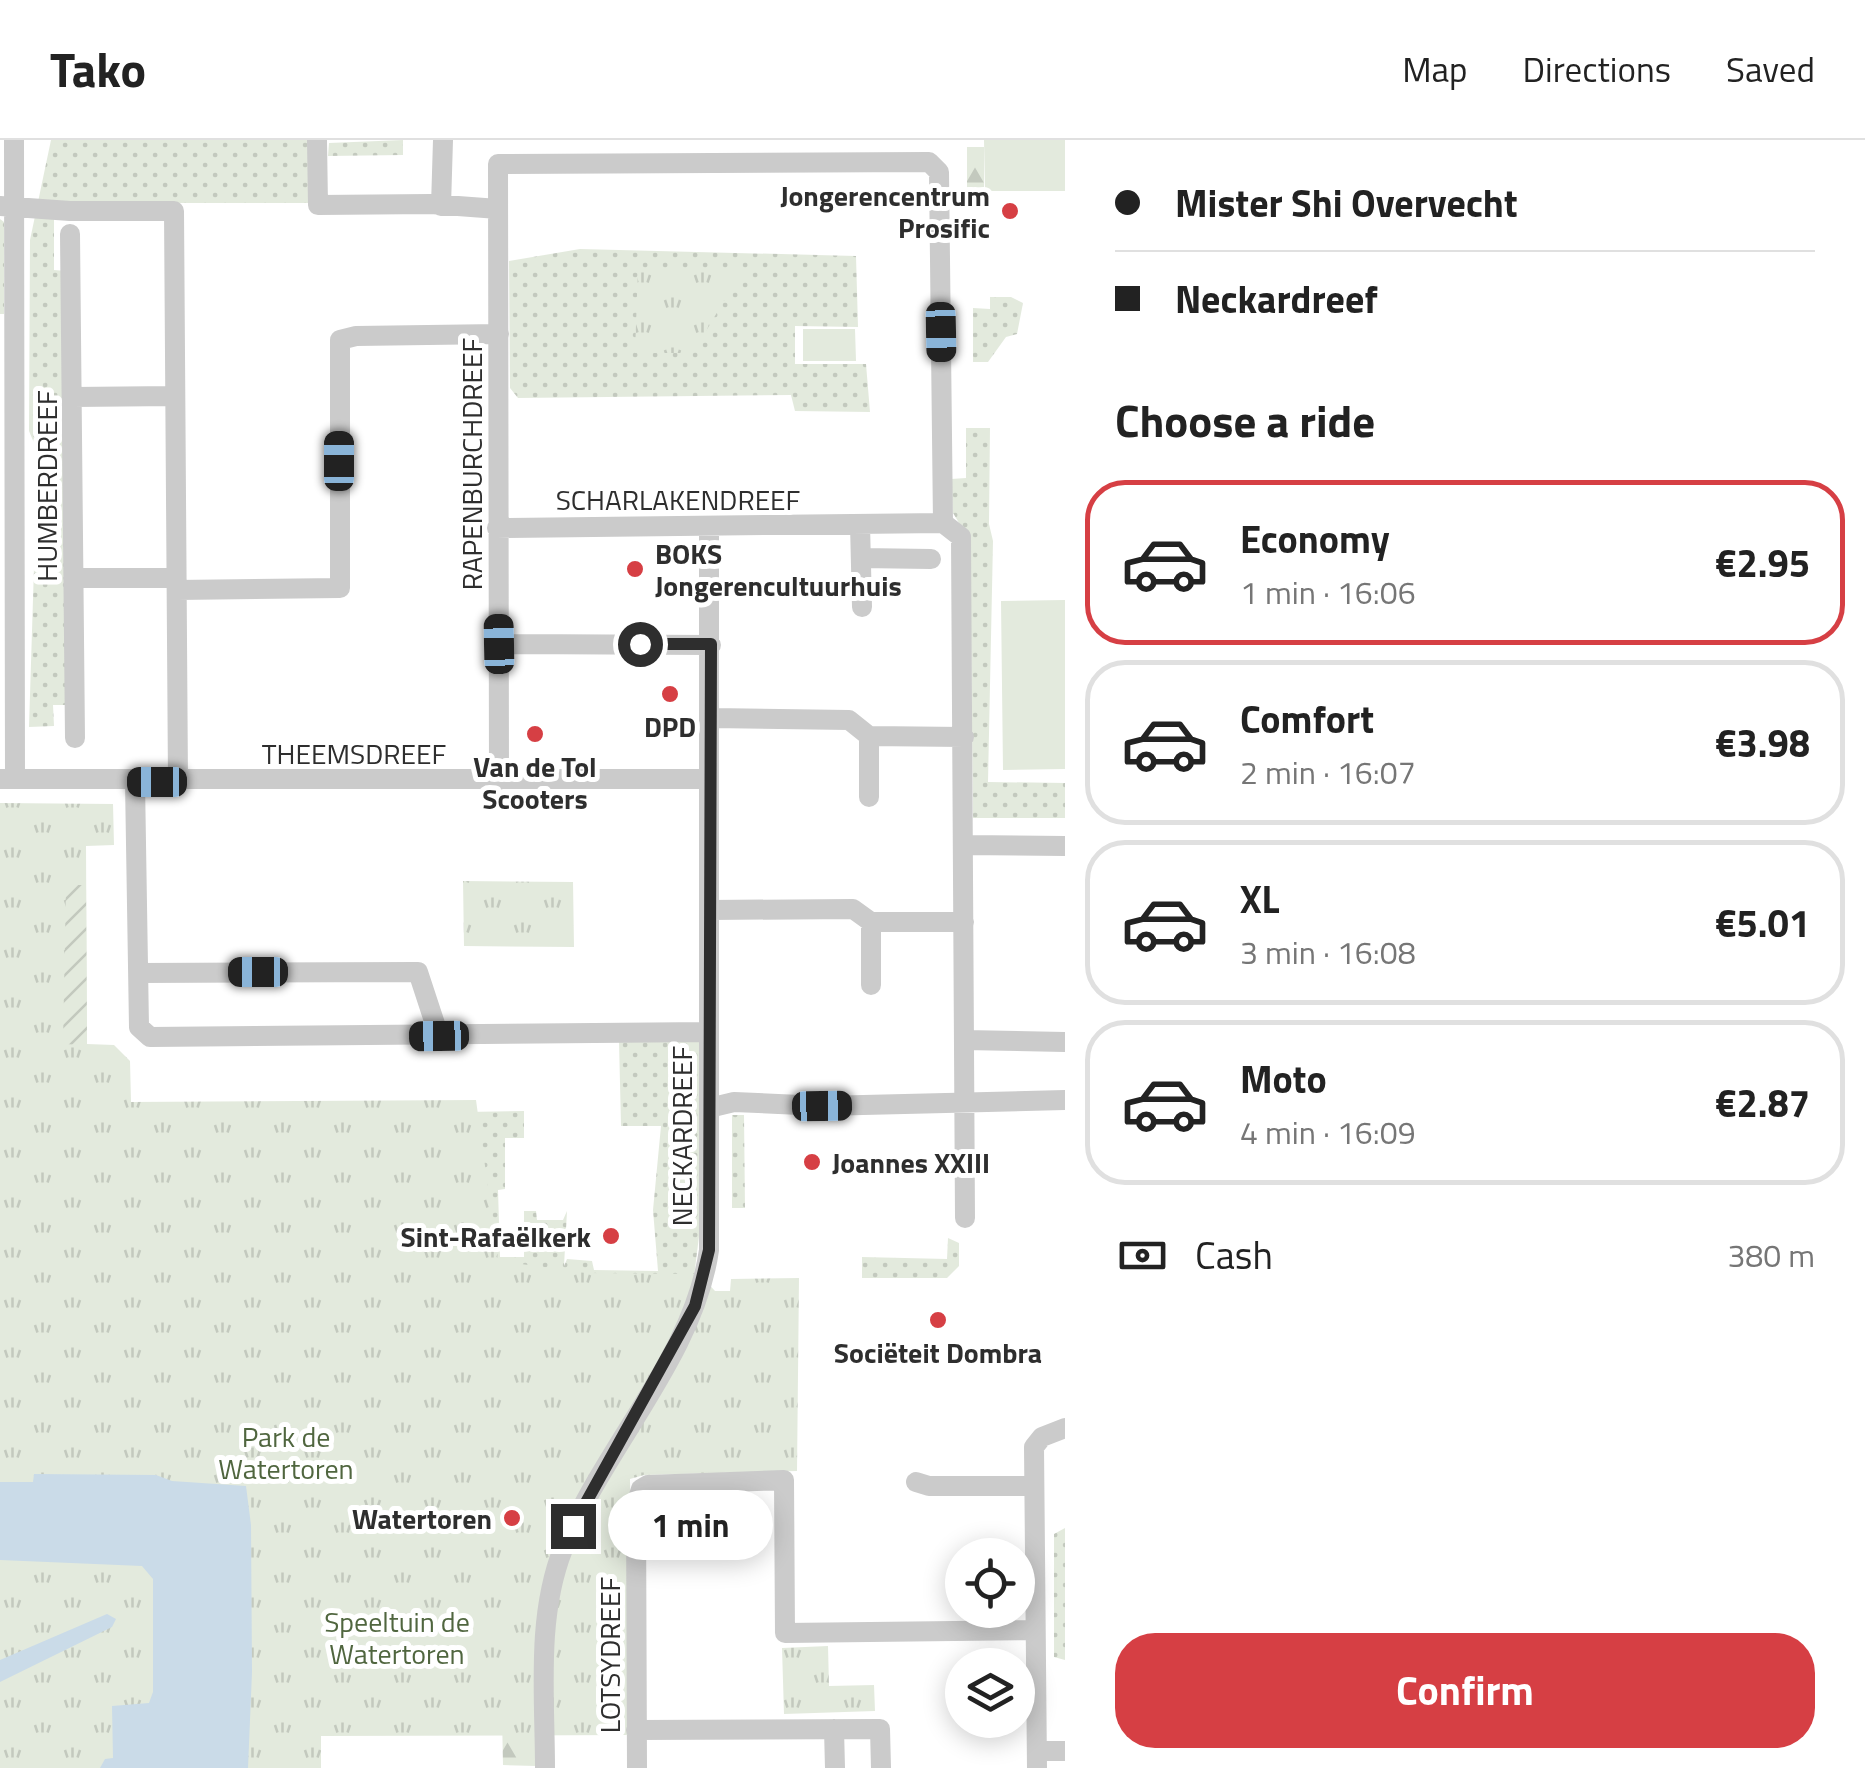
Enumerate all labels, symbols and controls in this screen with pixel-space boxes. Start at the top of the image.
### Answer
text: Tako [50,33,146,106]
text: Map [1402,42,1468,96]
text: Directions [1523,42,1671,96]
text: Saved [1726,42,1815,96]
place label: Jongerencentrum Prosific [780,174,990,249]
text: Mister Shi Overvecht [1175,174,1518,232]
marker: Jongerencentrum Prosific [999,200,1021,222]
text: Neckardreef [1175,270,1378,328]
car [925,302,957,362]
street label: RAPENBURCHDREEF [450,338,493,590]
text: Choose a ride [1115,386,1375,454]
street label: HUMBERDREEF [25,390,68,582]
car [324,431,354,491]
street label: SCHARLAKENDREEF [556,478,800,521]
text: Economy [1240,510,1390,568]
icon: car [1120,518,1210,608]
place label: BOKS Jongerencultuurhuis [655,532,902,607]
text: €2.95 [1715,534,1810,592]
marker: BOKS Jongerencultuurhuis [624,558,646,580]
text: 1 min · 16:06 [1240,568,1416,616]
car [483,614,515,674]
route start [618,622,663,667]
marker: DPD [659,683,681,705]
text: Comfort [1240,690,1374,748]
icon: car [1120,698,1210,788]
place label: DPD [644,705,696,748]
text: €3.98 [1715,714,1810,772]
marker: Van de Tol Scooters [524,723,546,745]
street label: THEEMSDREEF [262,732,446,775]
place label: Van de Tol Scooters [473,745,597,820]
text: 2 min · 16:07 [1240,748,1416,796]
car [127,767,187,797]
text: XL [1240,870,1280,928]
icon: car [1120,878,1210,968]
text: €5.01 [1715,894,1810,952]
text: 3 min · 16:08 [1240,928,1416,976]
car [228,957,288,987]
car [409,1020,469,1052]
street label: NECKARDREEF [660,1046,703,1226]
text: Moto [1240,1050,1327,1108]
icon: car [1120,1058,1210,1148]
text: €2.87 [1715,1074,1810,1132]
car [792,1090,852,1122]
text: 4 min · 16:09 [1240,1108,1416,1156]
place label: Joannes XXIII [832,1141,990,1184]
marker: Joannes XXIII [801,1151,823,1173]
place label: Sint-Rafaëlkerk [400,1215,592,1258]
marker: Sint-Rafaëlkerk [600,1225,622,1247]
text: Cash [1195,1226,1273,1284]
icon: cash [1115,1228,1170,1283]
text: 380 m [1727,1231,1815,1279]
marker: Sociëteit Dombra [927,1309,949,1331]
place label: Sociëteit Dombra [834,1331,1042,1374]
park label: Park de Watertoren [218,1415,354,1490]
callout: 1 min [608,1491,773,1561]
place label: Watertoren [352,1497,492,1540]
text: 1 min [652,1501,729,1549]
route end [551,1504,596,1549]
marker: Watertoren [501,1507,523,1529]
map controls [945,1538,1035,1738]
button: locate [945,1538,1035,1628]
street label: LOTSYDREEF [588,1577,631,1733]
park label: Speeltuin de Watertoren [324,1600,470,1675]
button: Confirm [1115,1633,1815,1748]
button: layers [945,1648,1035,1738]

